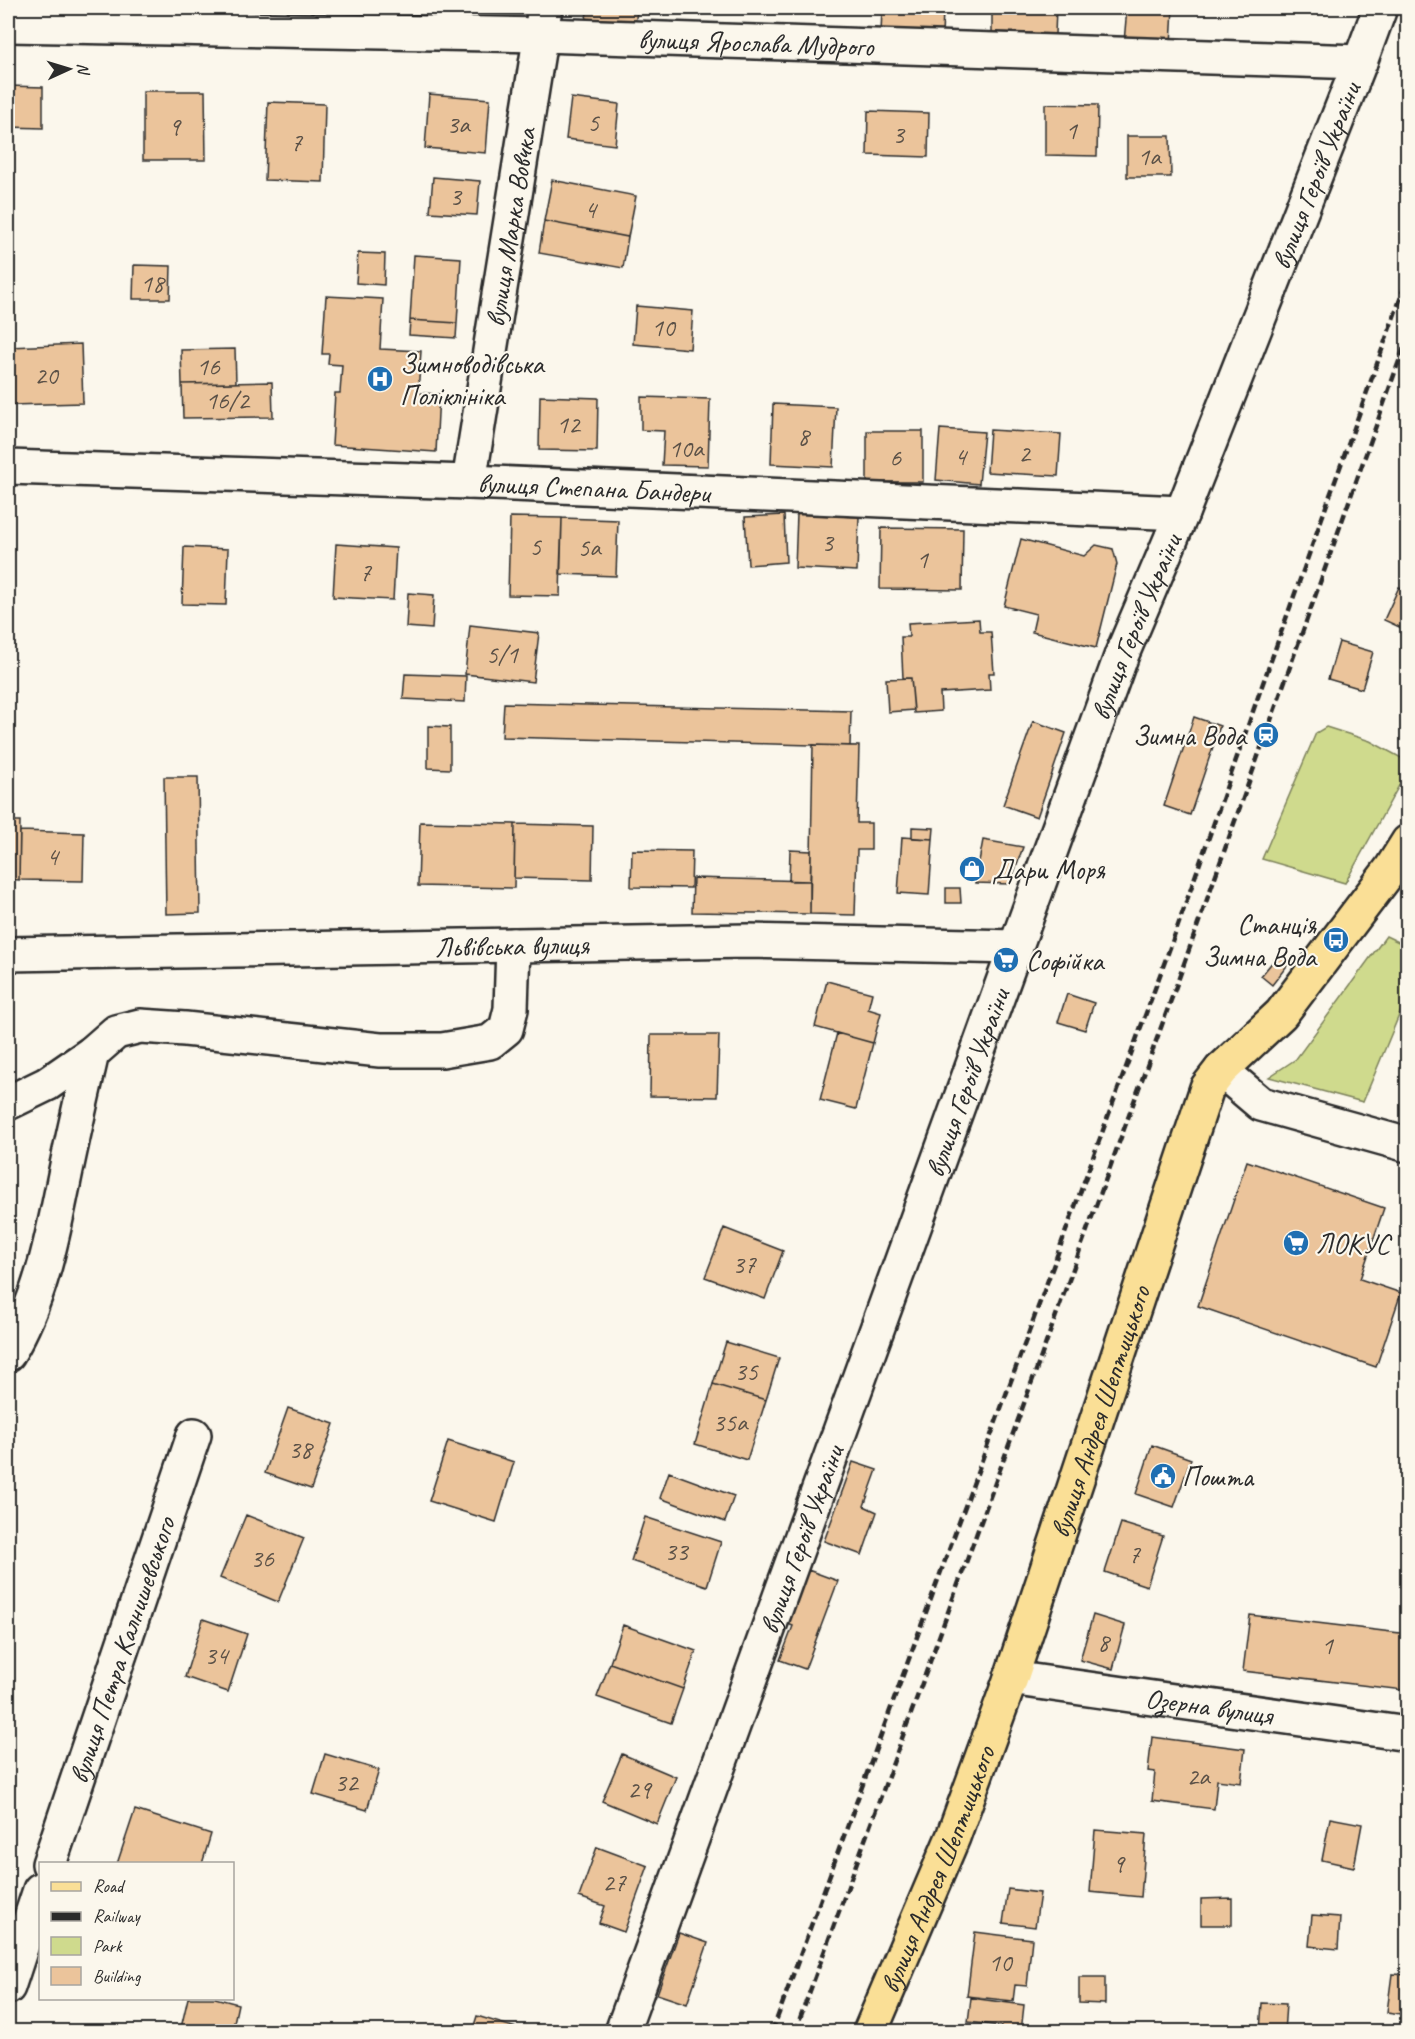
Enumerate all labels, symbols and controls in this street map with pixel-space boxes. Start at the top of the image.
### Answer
street label: вулиця Ярослава Мудрого [638,21,876,64]
north arrow [39,39,99,99]
text: N [73,62,94,77]
street label: вулиця Героїв України [1263,76,1368,274]
house number: 5 [587,106,600,139]
house number: 3а [446,108,471,141]
house number: 9 [168,110,182,143]
house number: 1 [1065,114,1078,147]
house number: 3 [892,118,906,151]
street label: вулиця Марка Вовчка [477,124,543,329]
house number: 7 [290,126,303,159]
house number: 1а [1137,140,1162,173]
house number: 3 [449,180,463,213]
house number: 4 [584,193,598,226]
house number: 18 [140,267,166,300]
house number: 10 [651,311,677,344]
place label: Зимноводівська Поліклініка [400,346,546,413]
house number: 16 [196,350,221,383]
house number: 20 [34,359,60,392]
hospital icon: Зимноводівська Поліклініка [365,364,395,394]
house number: 16/2 [205,384,251,417]
house number: 12 [556,408,582,441]
house number: 8 [797,420,811,453]
house number: 10а [669,432,705,465]
house number: 2 [1018,437,1032,470]
house number: 4 [954,440,968,473]
house number: 6 [889,441,902,474]
street label: вулиця Степана Бандери [477,465,714,510]
house number: 3 [821,526,835,559]
street label: вулиця Героїв України [1082,527,1189,725]
house number: 5 [529,530,542,563]
house number: 5а [577,531,602,564]
house number: 1 [916,543,929,576]
house number: 7 [359,556,372,589]
house number: 5/1 [486,638,519,671]
place label: Зимна Вода [1133,718,1248,753]
station icon: Зимна Вода [1251,720,1281,750]
house number: 4 [46,840,60,873]
place label: Дари Моря [992,852,1106,887]
shop icon: Дари Моря [957,854,987,884]
place label: Станція Зимна Вода [1203,907,1318,974]
bus stop icon: Станція Зимна Вода [1321,925,1351,955]
street label: Львівська вулиця [435,926,590,964]
place label: Софійка [1026,943,1105,978]
supermarket icon: Софійка [991,945,1021,975]
street label: вулиця Героїв України [916,982,1017,1182]
place label: ЛОКУС [1316,1226,1393,1261]
supermarket icon: ЛОКУС [1281,1228,1311,1258]
house number: 37 [732,1248,757,1281]
street label: вулиця Андрея Шептицького [1041,1279,1158,1542]
house number: 35 [734,1355,759,1388]
house number: 35а [713,1406,749,1439]
house number: 38 [288,1433,314,1466]
street label: вулиця Героїв України [751,1439,851,1638]
place label: Пошта [1182,1459,1255,1494]
public building icon: Пошта [1148,1461,1178,1491]
street label: вулиця Петра Калнишевського [60,1510,183,1788]
house number: 33 [664,1535,690,1568]
house number: 7 [1128,1538,1141,1571]
house number: 36 [250,1542,275,1575]
house number: 8 [1097,1626,1111,1659]
house number: 1 [1321,1629,1334,1662]
house number: 34 [204,1639,230,1672]
street label: Озерна вулиця [1143,1680,1277,1732]
street label: вулиця Андрея Шептицького [871,1739,1003,1998]
house number: 2а [1186,1760,1211,1793]
house number: 32 [334,1766,360,1799]
house number: 29 [627,1773,653,1806]
house number: 9 [1112,1847,1126,1880]
legend [39,1862,234,2000]
house number: 27 [602,1866,627,1899]
text: Road [93,1875,126,1897]
text: Railway [93,1905,141,1927]
text: Park [93,1935,123,1957]
house number: 10 [988,1946,1014,1979]
text: Building [93,1965,142,1987]

